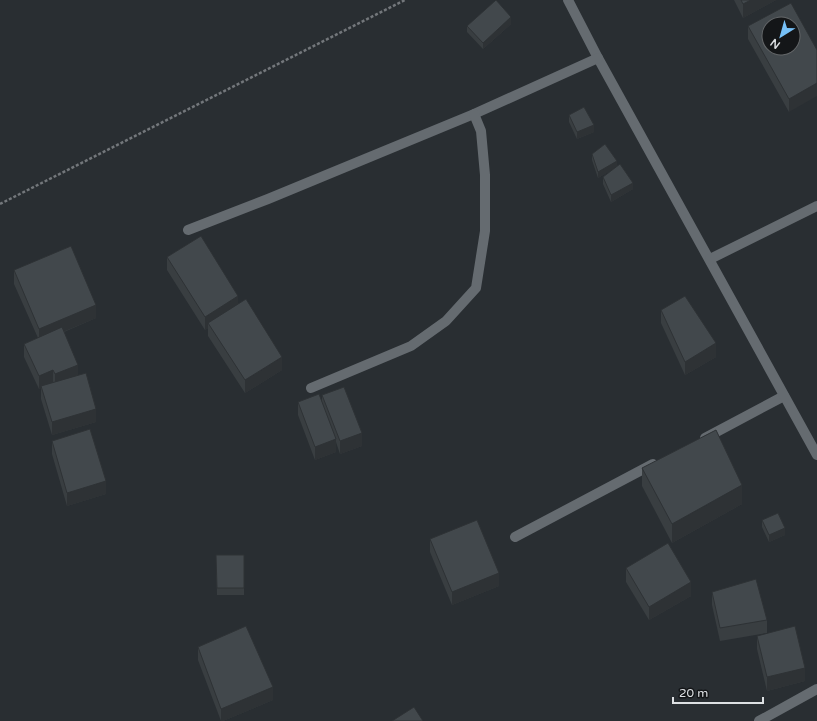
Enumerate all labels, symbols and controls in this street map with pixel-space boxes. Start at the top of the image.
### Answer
north arrow [761,16,801,56]
text: N [768,36,783,51]
scale bar [673,679,763,705]
text: 20 m [679,686,708,700]

